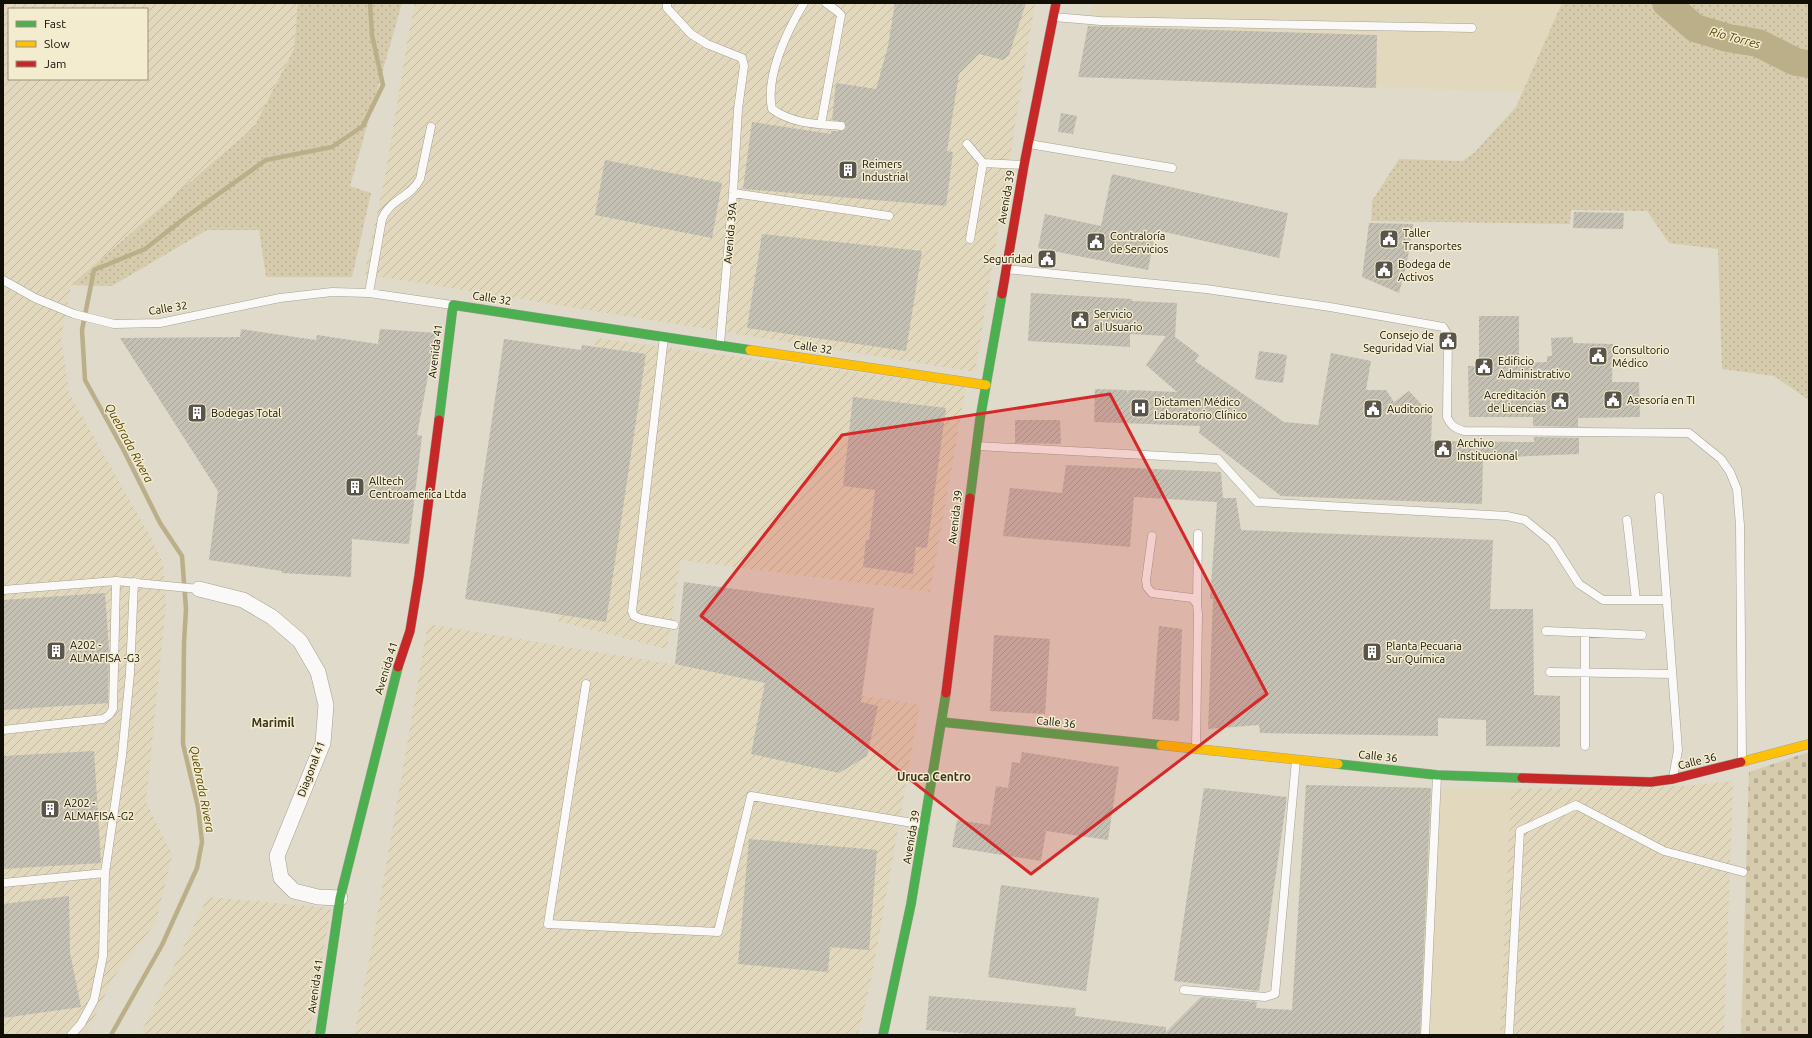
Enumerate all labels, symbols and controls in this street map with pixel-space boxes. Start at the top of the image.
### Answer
legend [8,8,148,80]
text: Fast [44,17,66,30]
water label: Río Torres [1708,25,1762,51]
text: Slow [44,37,70,50]
text: Jam [44,57,66,70]
place label: Reimers Industrial [862,158,908,183]
building icon: Reimers Industrial [837,159,859,181]
street label: Avenida 39 [995,169,1017,225]
street label: Avenida 39A [721,201,739,264]
place label: Taller Transportes [1403,227,1462,252]
public building icon: Taller Transportes [1378,228,1400,250]
place label: Contraloría de Servicios [1110,230,1169,255]
public building icon: Contraloría de Servicios [1085,231,1107,253]
public building icon: Seguridad [1036,248,1058,270]
place label: Seguridad [983,253,1033,265]
place label: Bodega de Activos [1398,258,1451,283]
public building icon: Bodega de Activos [1373,259,1395,281]
street label: Calle 32 [472,289,512,307]
street label: Calle 32 [148,299,188,317]
place label: Servicio al Usuario [1094,308,1143,333]
public building icon: Servicio al Usuario [1069,309,1091,331]
street label: Avenida 41 [426,323,444,379]
place label: Consejo de Seguridad Vial [1363,329,1434,354]
public building icon: Consejo de Seguridad Vial [1437,330,1459,352]
street label: Calle 32 [793,338,833,356]
place label: Consultorio Médico [1612,344,1669,369]
public building icon: Consultorio Médico [1587,345,1609,367]
place label: Edificio Administrativo [1498,355,1570,380]
public building icon: Edificio Administrativo [1473,356,1495,378]
place label: Acreditación de Licencias [1484,389,1546,414]
public building icon: Asesoría en TI [1602,389,1624,411]
public building icon: Acreditación de Licencias [1549,390,1571,412]
place label: Asesoría en TI [1627,394,1695,406]
place label: Dictamen Médico Laboratorio Clínico [1154,396,1247,421]
hospital icon: Dictamen Médico Laboratorio Clínico [1129,397,1151,419]
public building icon: Auditorio [1362,398,1384,420]
water label: Quebrada Rivera [103,401,156,485]
building icon: Bodegas Total [186,402,208,424]
place label: Auditorio [1387,403,1434,415]
place label: Bodegas Total [211,407,281,419]
place label: Archivo Institucional [1457,437,1518,462]
public building icon: Archivo Institucional [1432,438,1454,460]
place label: Alltech Centroamerica Ltda [369,475,466,500]
building icon: Alltech Centroamerica Ltda [344,476,366,498]
street label: Avenida 39 [946,489,964,545]
place label: A202 - ALMAFISA -G3 [70,639,140,664]
building icon: A202 - ALMAFISA -G3 [45,640,67,662]
street label: Avenida 41 [372,640,400,696]
place label: Planta Pecuaria Sur Química [1386,640,1462,665]
building icon: Planta Pecuaria Sur Química [1361,641,1383,663]
street label: Calle 36 [1036,714,1076,730]
district label: Marimil [252,716,295,729]
street label: Diagonal 41 [295,739,327,799]
water label: Quebrada Rivera [188,744,217,834]
street label: Calle 36 [1358,748,1398,764]
street label: Calle 36 [1677,750,1717,772]
district label: Uruca Centro [897,770,971,783]
place label: A202 - ALMAFISA -G2 [64,797,134,822]
building icon: A202 - ALMAFISA -G2 [39,798,61,820]
street label: Avenida 39 [900,809,922,865]
street label: Avenida 41 [305,958,325,1014]

